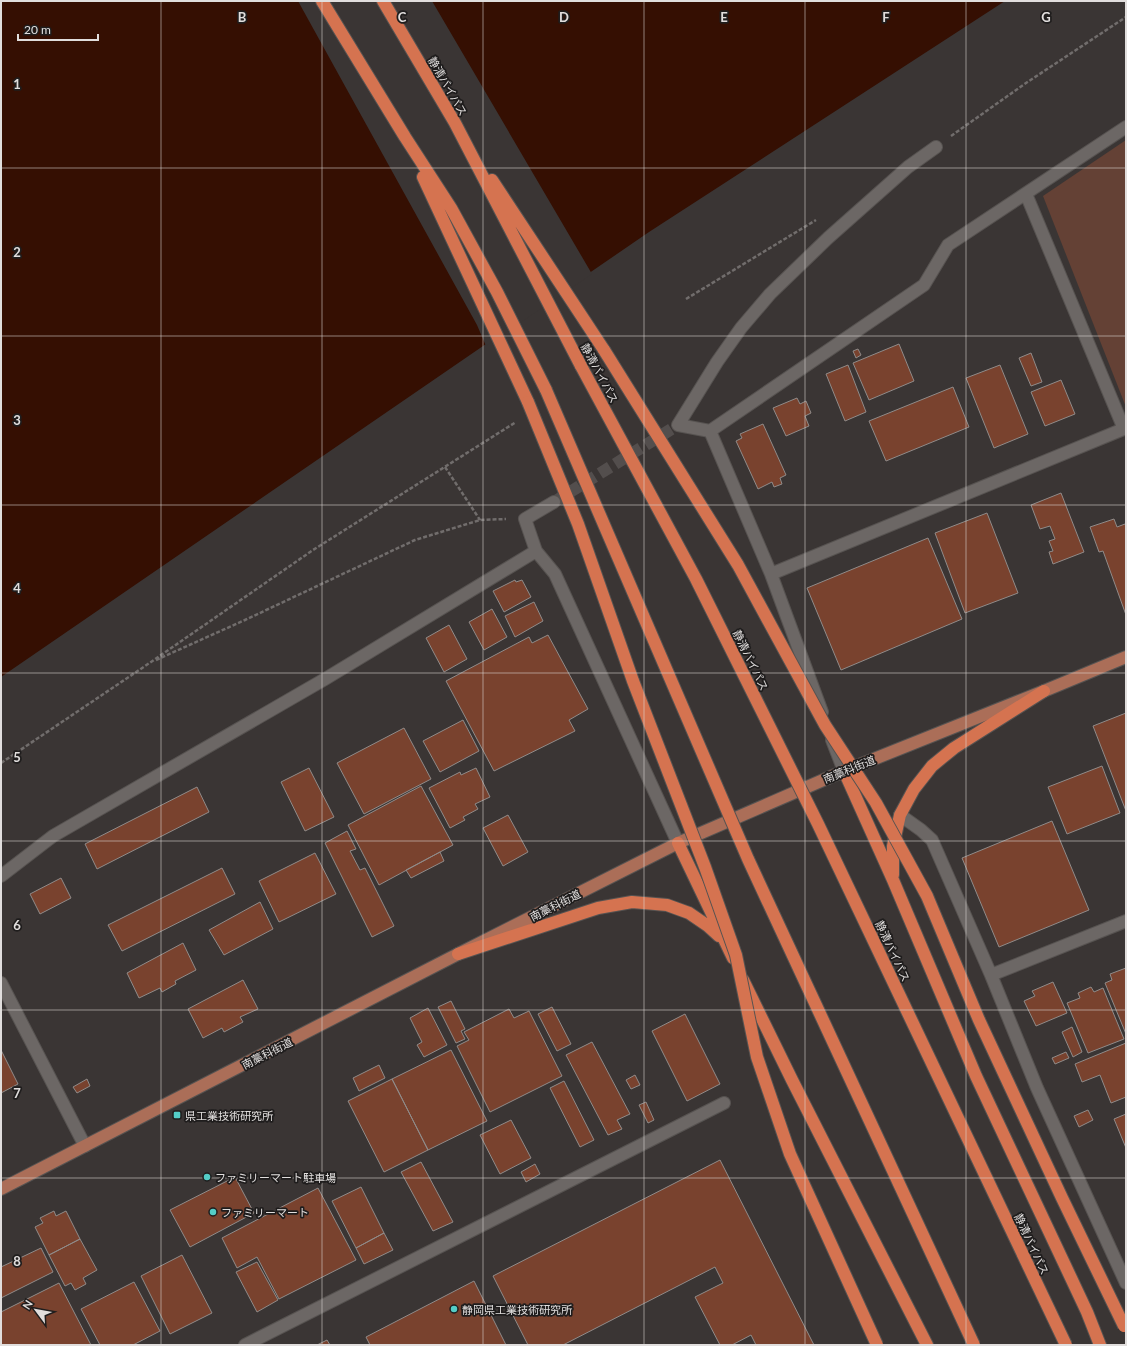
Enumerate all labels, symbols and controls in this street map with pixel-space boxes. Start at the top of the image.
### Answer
text: B [238,9,247,25]
text: C [398,9,407,25]
text: D [559,9,569,25]
text: E [720,9,728,25]
text: F [882,9,890,25]
text: G [1041,9,1051,25]
scale bar [18,16,98,42]
text: 20 m [24,22,51,37]
street label: 静清バイパス [426,54,470,118]
text: 1 [13,76,21,92]
text: 2 [13,244,21,260]
street label: 静清バイパス [579,341,621,405]
text: 3 [13,412,21,428]
text: 4 [13,580,21,596]
street label: 静清バイパス [731,628,771,692]
text: 5 [13,749,21,765]
street label: 南藁科街道 [821,753,877,785]
street label: 南藁科街道 [528,887,582,923]
text: 6 [13,917,21,933]
street label: 静清バイパス [873,918,913,984]
street label: 南藁科街道 [240,1035,294,1071]
text: 7 [13,1085,21,1101]
place label: 県工業技術研究所 [185,1109,274,1122]
marker: 県工業技術研究所 [172,1110,182,1120]
place label: ファミリーマート駐車場 [215,1171,336,1184]
marker: ファミリーマート駐車場 [202,1172,212,1182]
place label: ファミリーマート [221,1206,309,1219]
marker: ファミリーマート [208,1207,218,1217]
street label: 静清バイパス [1012,1211,1052,1277]
text: 8 [13,1253,21,1269]
north arrow [16,1290,56,1330]
text: N [19,1297,35,1311]
place label: 静岡県工業技術研究所 [462,1303,573,1316]
marker: 静岡県工業技術研究所 [449,1304,459,1314]

